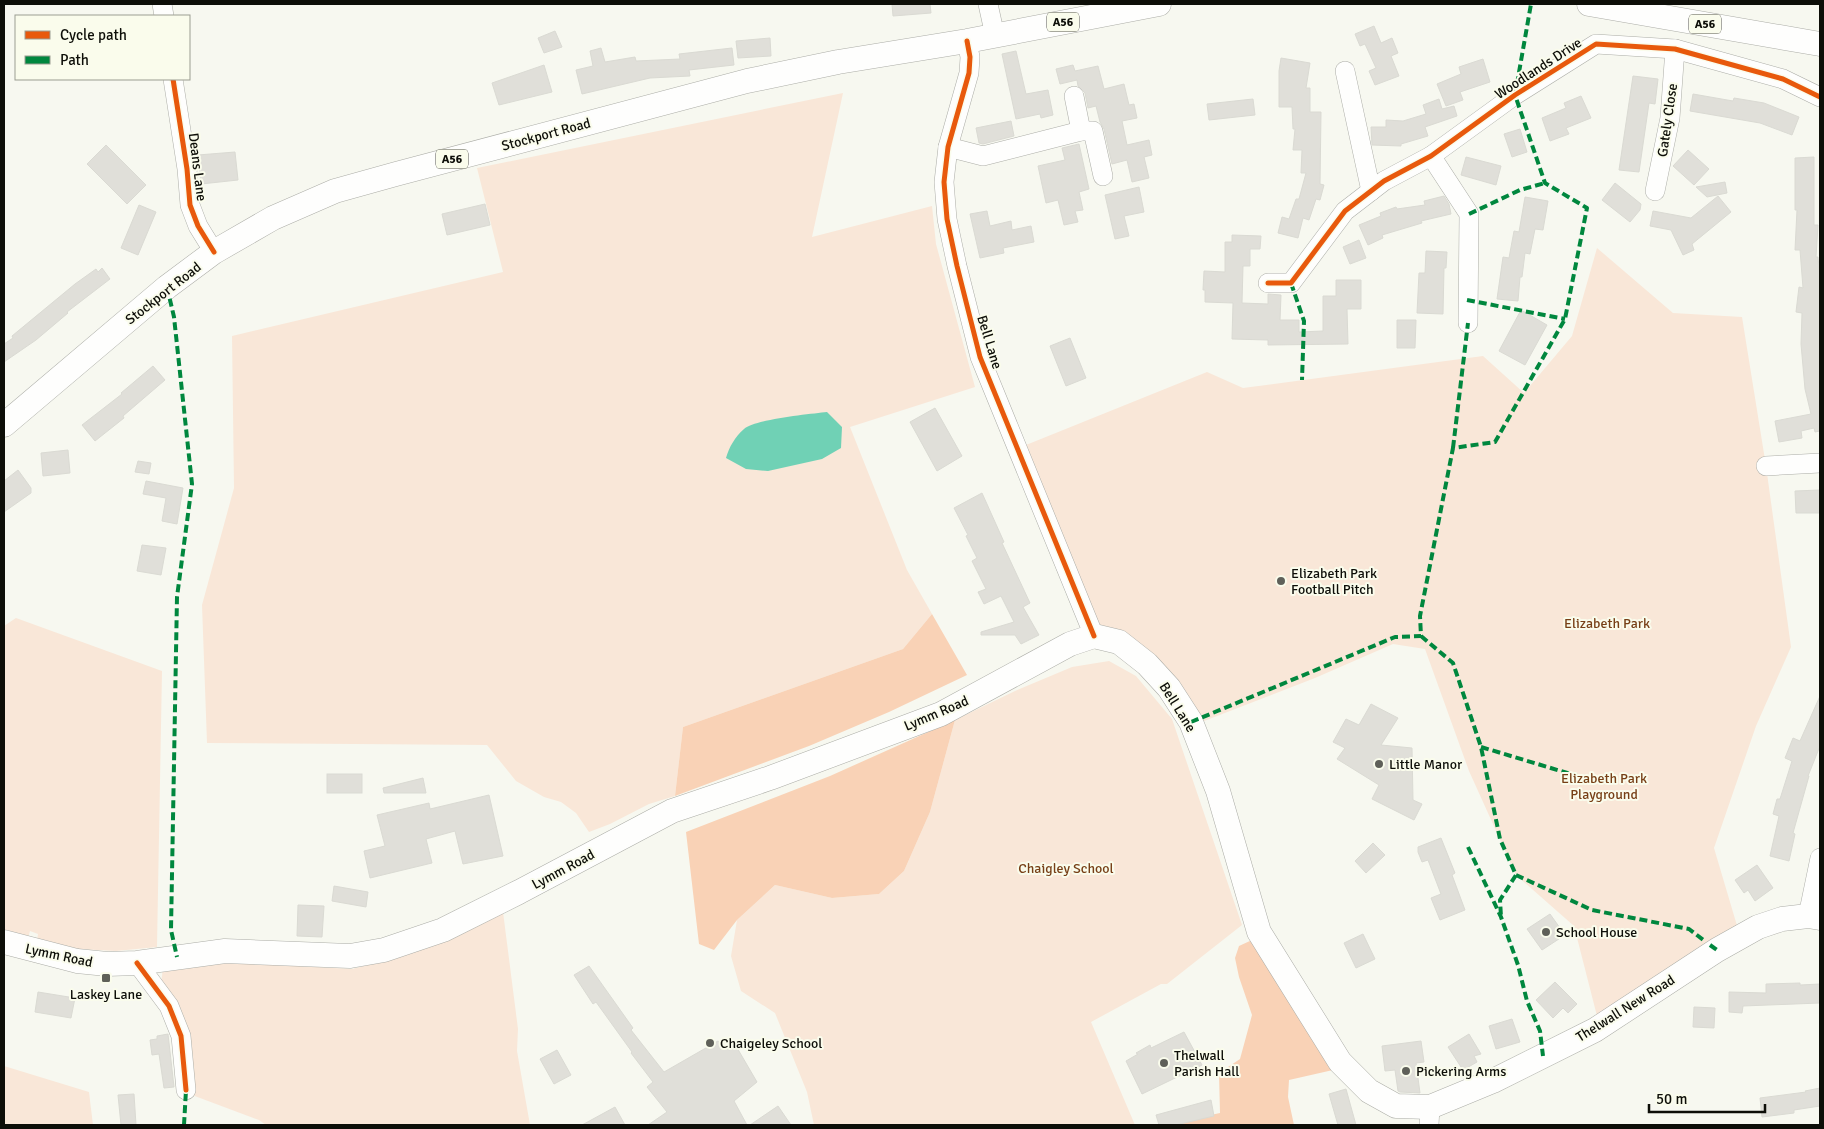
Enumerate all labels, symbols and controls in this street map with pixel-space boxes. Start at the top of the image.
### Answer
road number: A56 [1047,13,1079,32]
road number: A56 [1689,14,1721,34]
legend [15,15,190,80]
text: Cycle path [60,26,127,44]
street label: Woodlands Drive [1492,34,1585,103]
text: Path [60,51,89,69]
street label: Gately Close [1654,82,1681,158]
street label: Stockport Road [500,114,593,155]
street label: Deans Lane [185,132,210,202]
road number: A56 [436,150,468,168]
street label: Stockport Road [122,259,205,328]
street label: Bell Lane [973,313,1006,371]
place label: Elizabeth Park Football Pitch [1291,565,1377,598]
marker: Elizabeth Park Football Pitch [1275,575,1287,587]
park label: Elizabeth Park [1564,615,1650,632]
street label: Bell Lane [1156,679,1200,735]
street label: Lymm Road [901,692,971,735]
place label: Little Manor [1389,756,1463,773]
marker: Little Manor [1373,758,1385,770]
park label: Elizabeth Park Playground [1561,770,1647,803]
street label: Lymm Road [529,846,597,893]
park label: Chaigley School [1018,860,1114,877]
place label: School House [1556,924,1637,941]
marker: School House [1540,926,1552,938]
street label: Lymm Road [24,940,94,971]
street label: Thelwall New Road [1573,971,1678,1046]
marker: Laskey Lane [100,972,112,984]
place label: Laskey Lane [70,986,142,1003]
place label: Chaigeley School [720,1035,822,1052]
marker: Chaigeley School [704,1037,716,1049]
place label: Thelwall Parish Hall [1174,1047,1239,1080]
marker: Thelwall Parish Hall [1158,1057,1170,1069]
place label: Pickering Arms [1416,1063,1506,1080]
marker: Pickering Arms [1400,1065,1412,1077]
scale bar [1649,1082,1765,1114]
text: 50 m [1656,1090,1687,1108]

